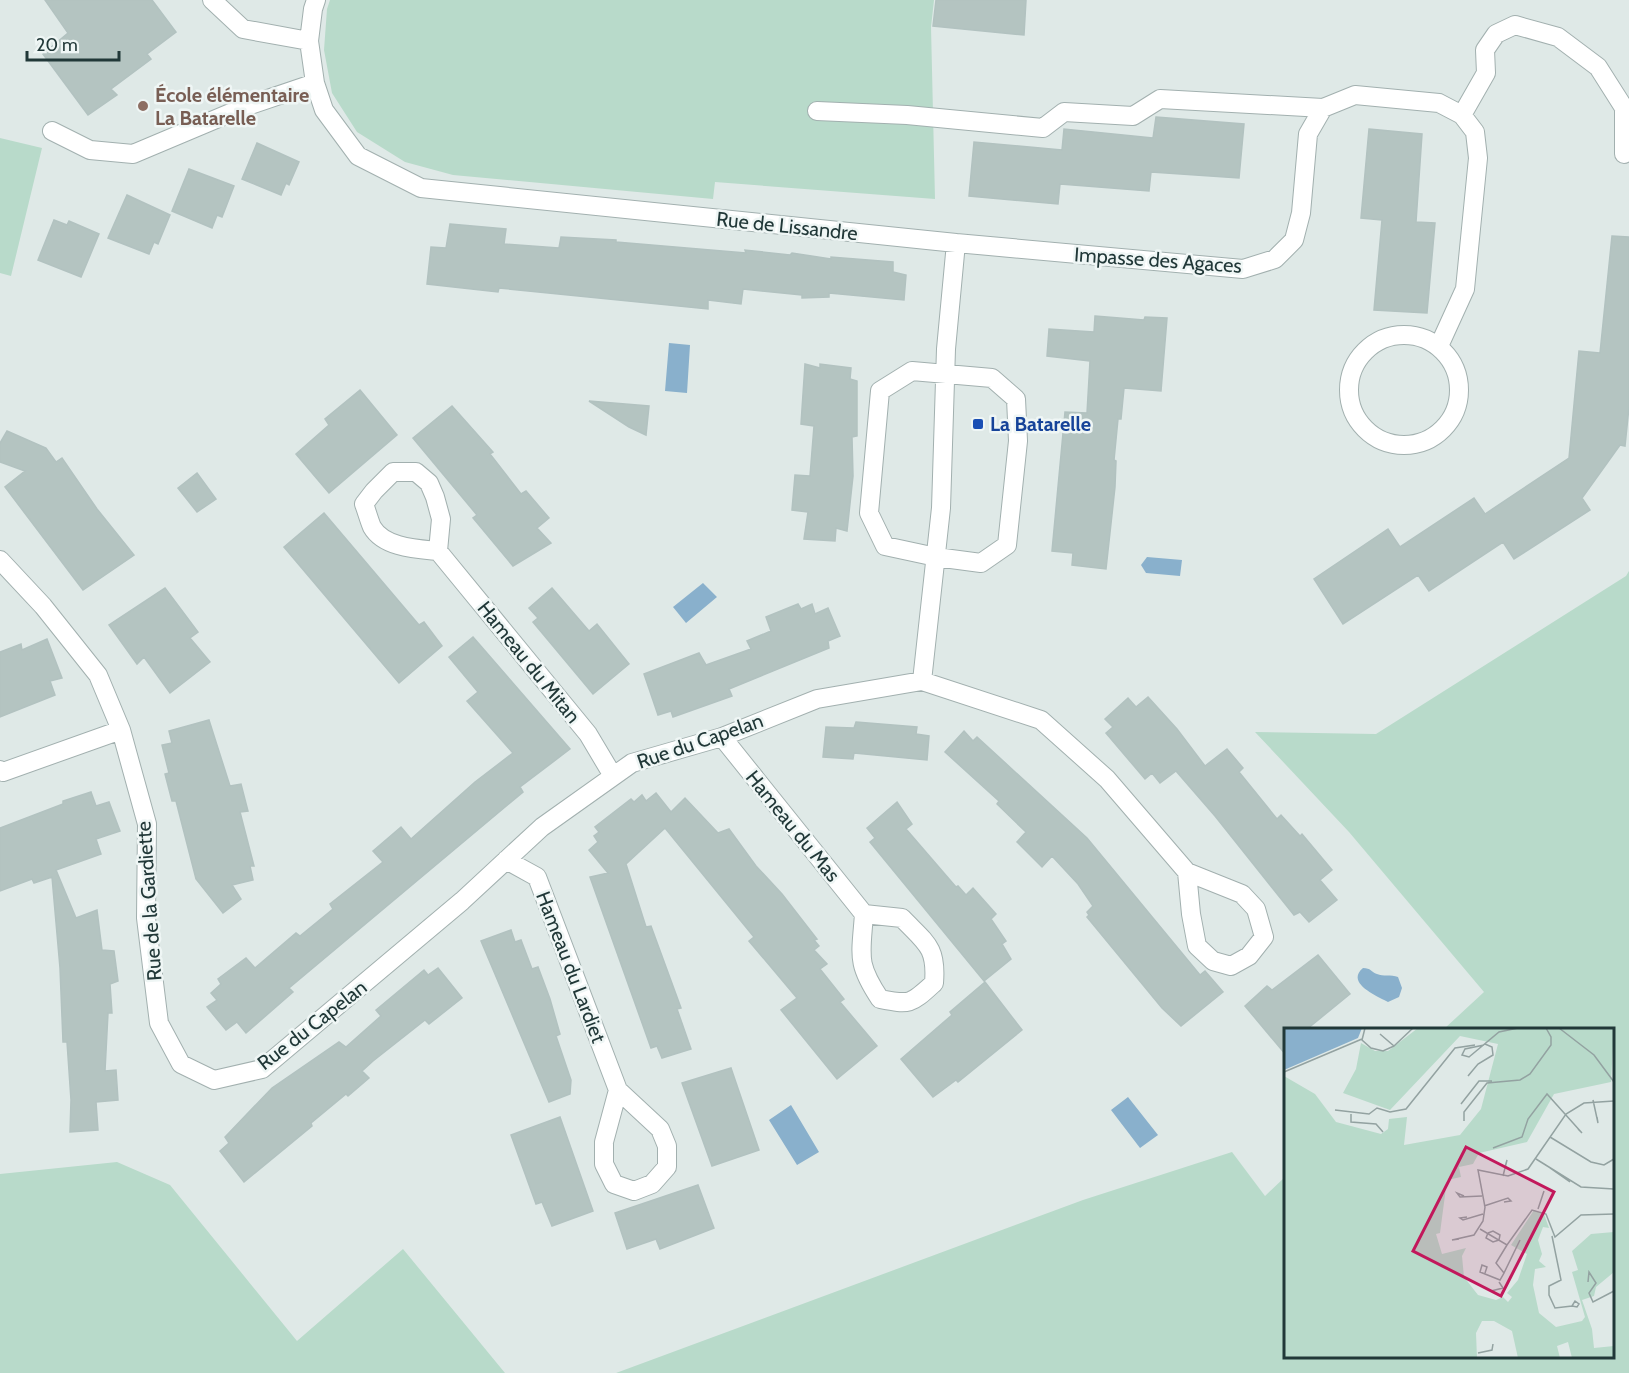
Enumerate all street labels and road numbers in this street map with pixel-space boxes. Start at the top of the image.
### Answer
street label: Rue de Lissandre [715,207,859,245]
street label: Impasse des Agaces [1073,242,1243,278]
street label: Hameau du Mitan [473,596,585,728]
street label: Rue du Capelan [634,708,766,774]
street label: Hameau du Mas [741,766,845,886]
street label: Rue de la Gardiette [131,820,167,982]
street label: Hameau du Lardiet [531,888,611,1046]
street label: Rue du Capelan [253,975,371,1075]

